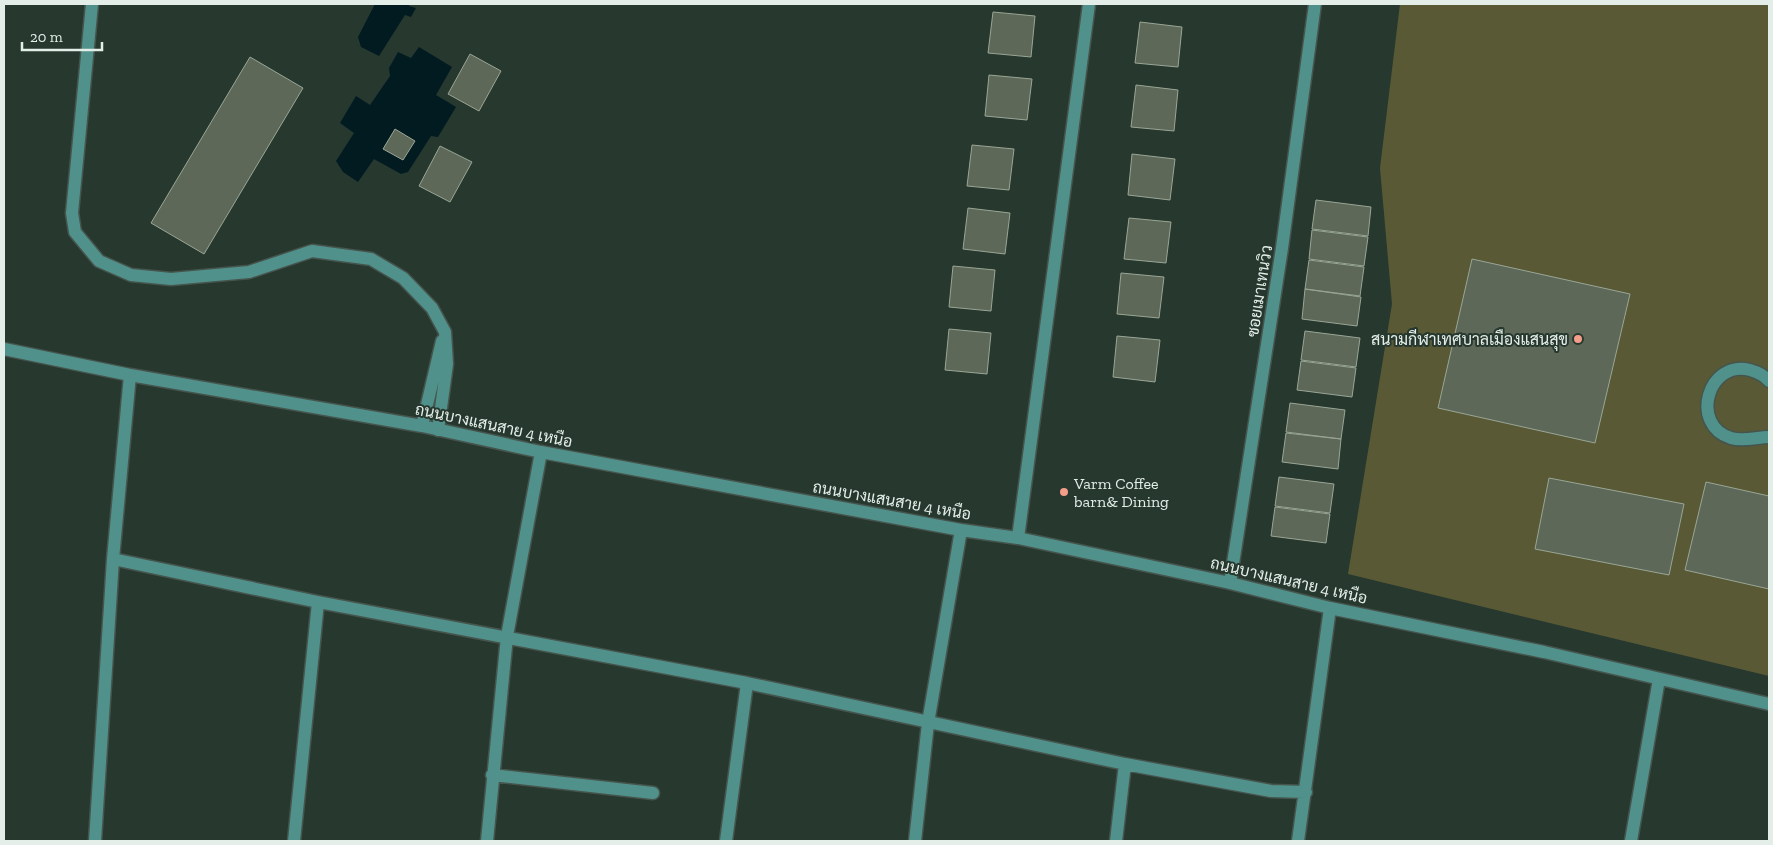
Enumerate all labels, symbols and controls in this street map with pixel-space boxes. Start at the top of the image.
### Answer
scale bar [22,20,102,52]
text: 20 m [30,28,63,46]
street label: ซอยเมาเทนวิว [1243,244,1276,338]
place label: สนามกีฬาเทศบาลเมืองแสนสุข [1371,328,1568,351]
marker: สนามกีฬาเทศบาลเมืองแสนสุข [1572,333,1584,345]
street label: ถนนบางแสนสาย 4 เหนือ [413,399,575,451]
place label: Varm Coffee barn& Dining [1073,474,1169,511]
street label: ถนนบางแสนสาย 4 เหนือ [811,476,973,524]
marker: Varm Coffee barn& Dining [1058,486,1070,498]
street label: ถนนบางแสนสาย 4 เหนือ [1209,552,1369,608]

